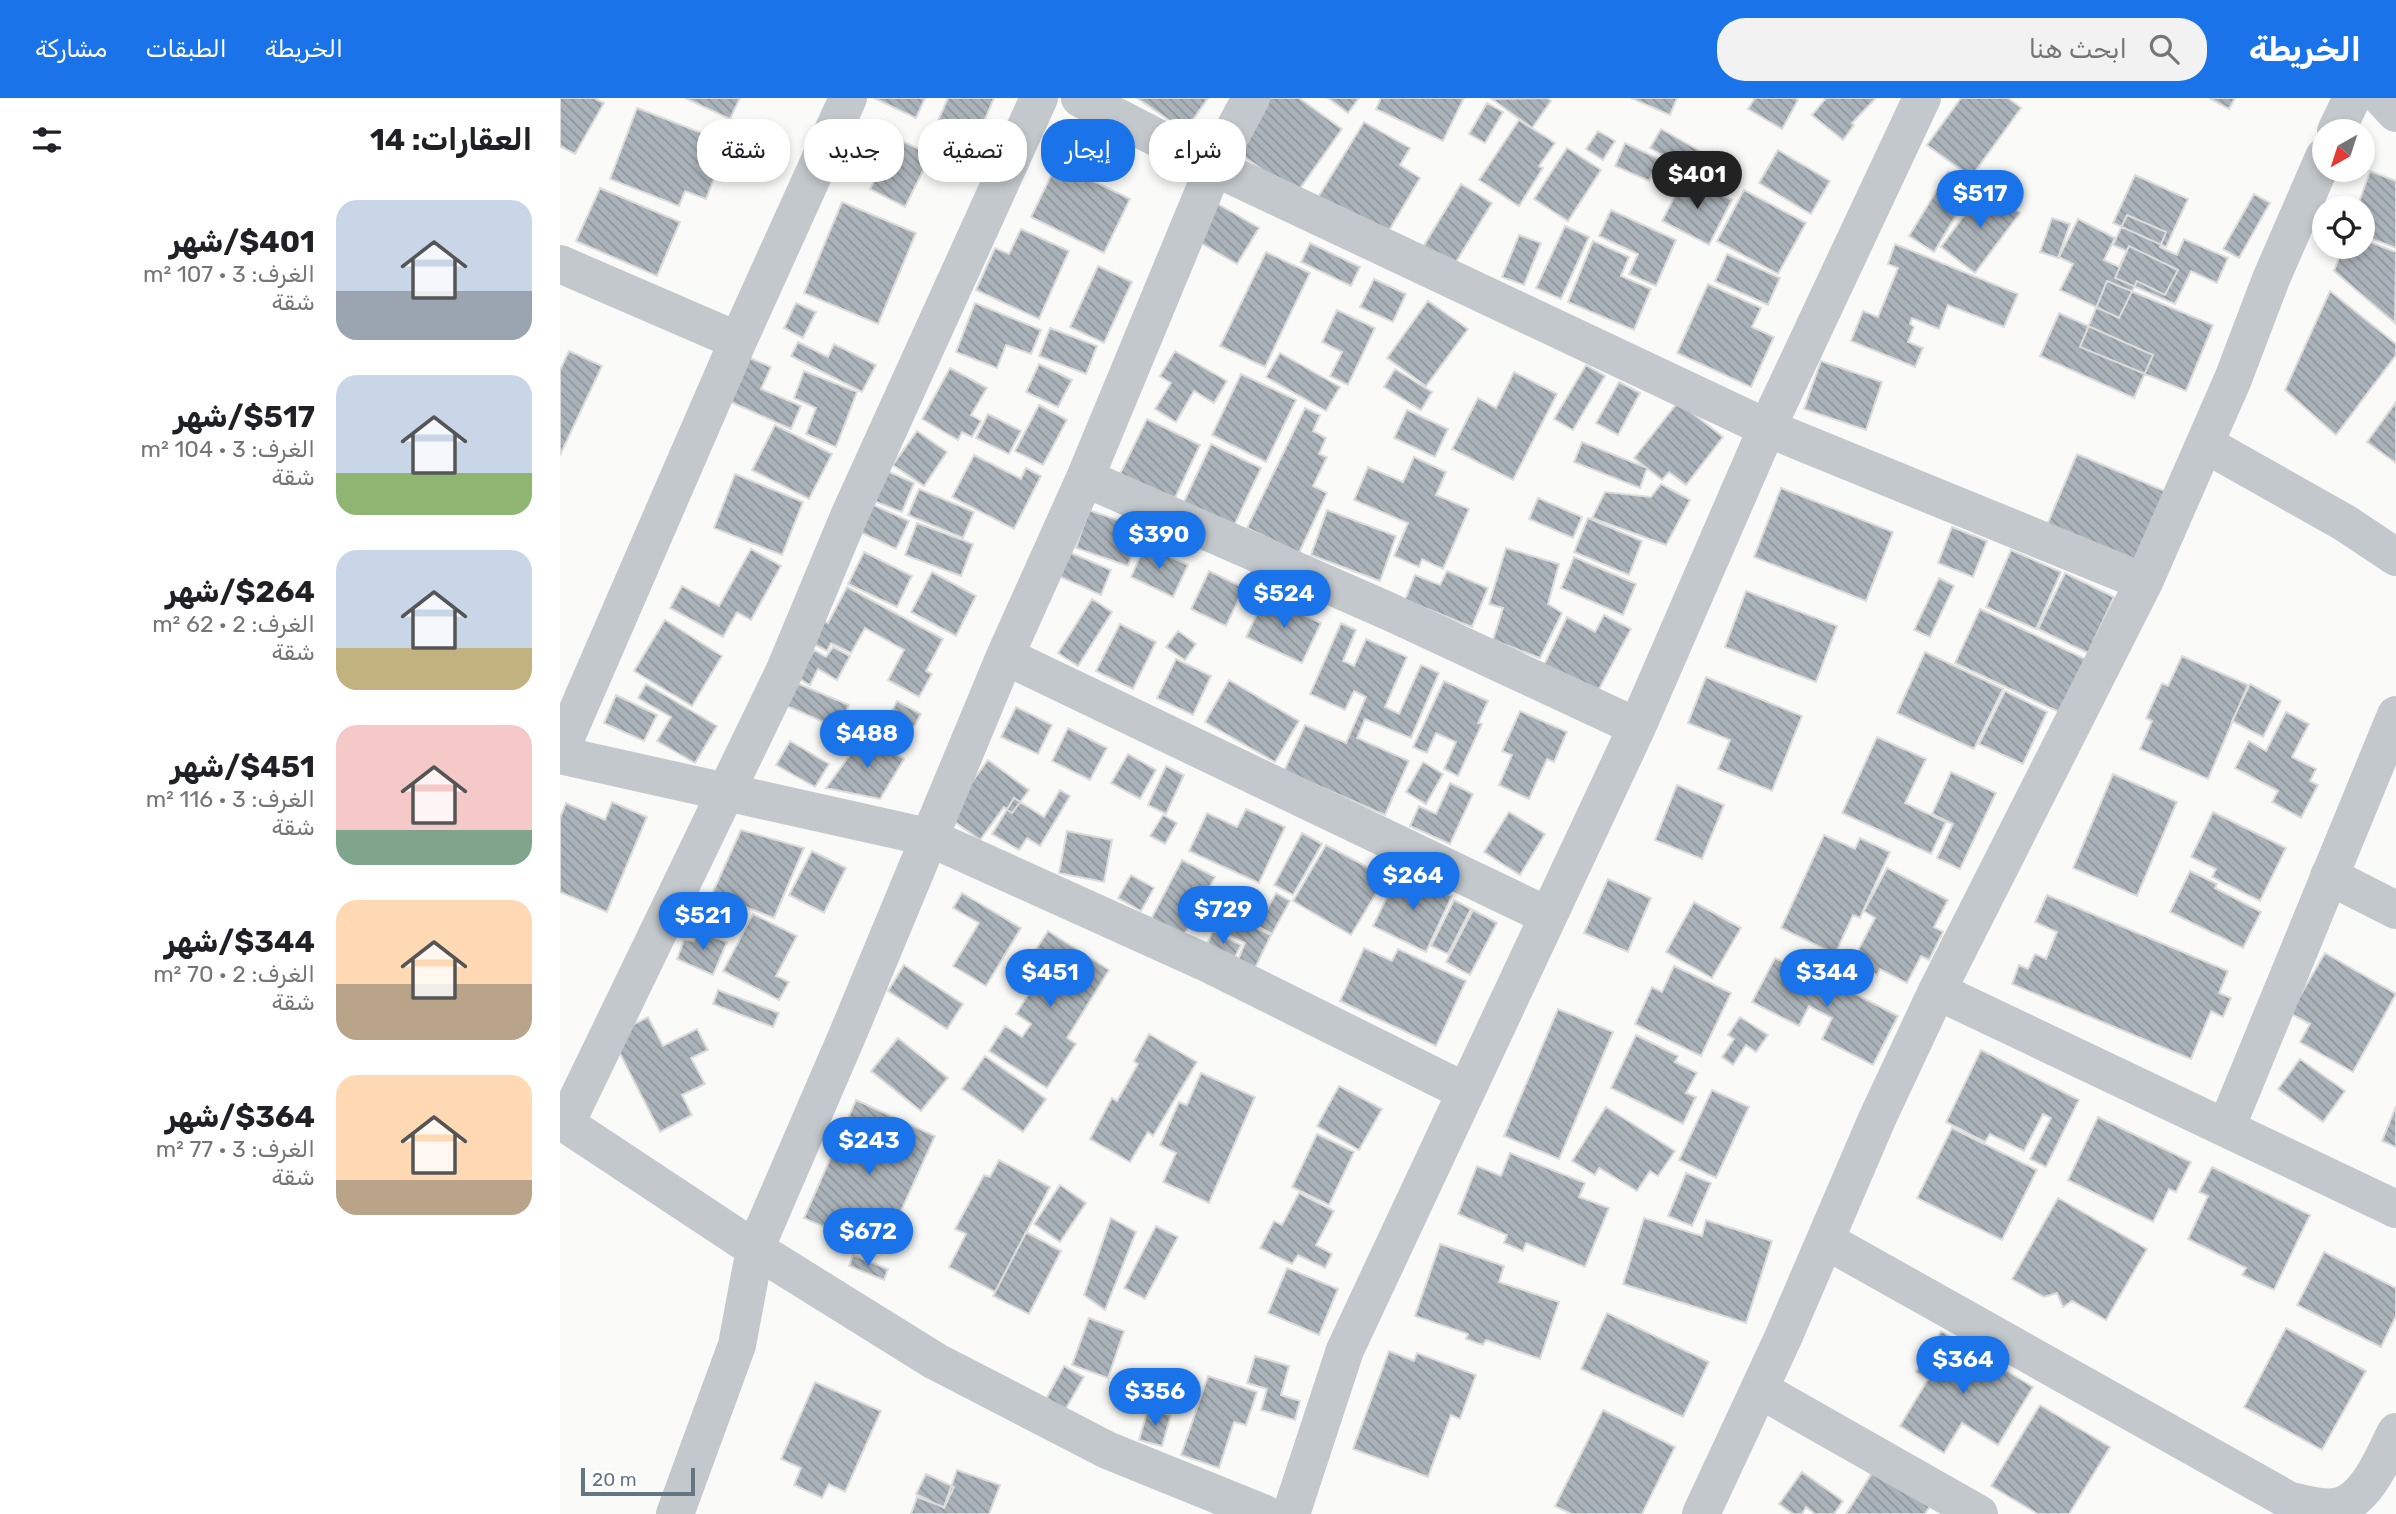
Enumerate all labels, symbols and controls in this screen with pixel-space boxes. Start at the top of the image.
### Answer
search box [1717,18,2207,81]
icon: search [2145,30,2183,68]
text: الخريطة [2249,30,2361,69]
text: ابحث هنا [2029,34,2127,65]
text: مشاركة [35,35,107,63]
text: الطبقات [145,35,227,63]
text: الخريطة [265,35,343,63]
chip: شقة [697,119,790,182]
chip: جديد [804,119,904,182]
chip: تصفية [918,119,1027,182]
chip: إيجار [1041,119,1135,182]
chip: شراء [1149,119,1246,182]
north arrow [2312,119,2375,182]
map controls [2312,119,2375,259]
icon: filters [28,121,66,159]
text: العقارات: 14 [370,122,532,158]
pin: $401 [1656,152,1738,211]
text: $401 [1668,160,1726,188]
pin: $517 [1939,170,2021,230]
text: $517 [1953,179,2007,207]
button: locate [2312,196,2375,259]
text: $401/شهر [169,224,315,260]
icon: home [392,228,476,312]
text: الغرف: 3 · 107 m² [143,260,315,288]
text: شقة [271,288,315,316]
text: $517/شهر [174,399,315,435]
icon: home [392,403,476,487]
text: الغرف: 3 · 104 m² [141,435,315,463]
text: شقة [271,463,315,491]
pin: $390 [1118,512,1200,571]
text: $390 [1129,520,1189,548]
pin: $524 [1243,570,1325,630]
text: $264/شهر [166,574,315,610]
icon: home [392,578,476,662]
text: $524 [1254,579,1314,607]
text: الغرف: 2 · 62 m² [152,610,315,638]
text: شقة [271,638,315,666]
pin: $488 [826,710,908,770]
text: $488 [836,719,898,747]
text: $451/شهر [170,749,315,785]
icon: home [392,753,476,837]
text: الغرف: 3 · 116 m² [146,785,315,813]
text: شقة [271,813,315,841]
pin: $264 [1372,852,1454,912]
text: $264 [1383,861,1444,889]
pin: $729 [1182,886,1264,946]
pin: $521 [662,892,744,952]
text: $729 [1194,895,1252,923]
text: $521 [675,901,731,929]
text: $344/شهر [164,924,315,960]
icon: home [392,928,476,1012]
pin: $451 [1009,950,1091,1009]
pin: $344 [1786,950,1868,1009]
text: $451 [1021,958,1079,986]
text: $344 [1796,958,1858,986]
text: الغرف: 2 · 70 m² [153,960,315,988]
text: شقة [271,988,315,1016]
text: $364/شهر [165,1099,315,1135]
icon: home [392,1103,476,1187]
pin: $243 [828,1118,910,1177]
text: $243 [838,1126,900,1154]
text: الغرف: 3 · 77 m² [156,1135,315,1163]
text: شقة [271,1163,315,1191]
pin: $672 [827,1208,909,1268]
text: $672 [839,1217,897,1245]
pin: $364 [1922,1336,2004,1396]
text: $364 [1932,1345,1994,1373]
pin: $356 [1114,1368,1196,1428]
text: $356 [1125,1377,1185,1405]
scale bar [581,1465,695,1497]
text: 20 m [592,1468,637,1491]

